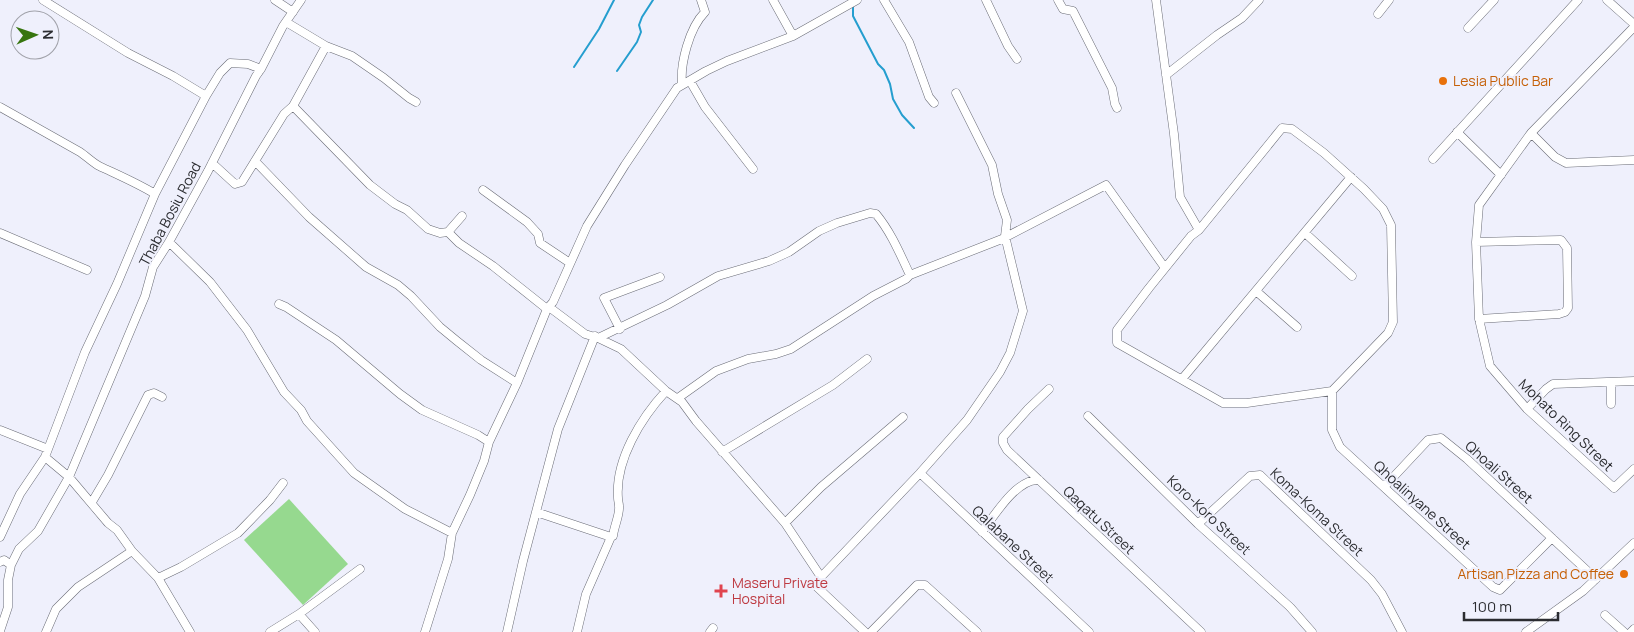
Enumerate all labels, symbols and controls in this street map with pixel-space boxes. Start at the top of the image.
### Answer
north arrow [10,10,60,60]
text: N [39,29,58,40]
place label: Lesia Public Bar [1453,71,1553,90]
marker: Lesia Public Bar [1437,75,1449,87]
street label: Thaba Bosiu Road [134,159,205,269]
street label: Mohato Ring Street [1515,374,1618,475]
street label: Qhoali Street [1461,436,1538,507]
street label: Qhoalinyane Street [1370,456,1475,554]
street label: Koma-Koma Street [1267,463,1368,560]
street label: Koro-Koro Street [1163,471,1256,559]
street label: Qaqatu Street [1059,481,1140,558]
street label: Qalabane Street [968,501,1059,587]
place label: Artisan Pizza and Coffee [1457,564,1614,583]
marker: Artisan Pizza and Coffee [1618,568,1630,580]
place label: Maseru Private Hospital [732,573,828,608]
marker: Maseru Private Hospital [714,584,728,598]
scale bar [1464,590,1558,622]
text: 100 m [1472,596,1512,617]

